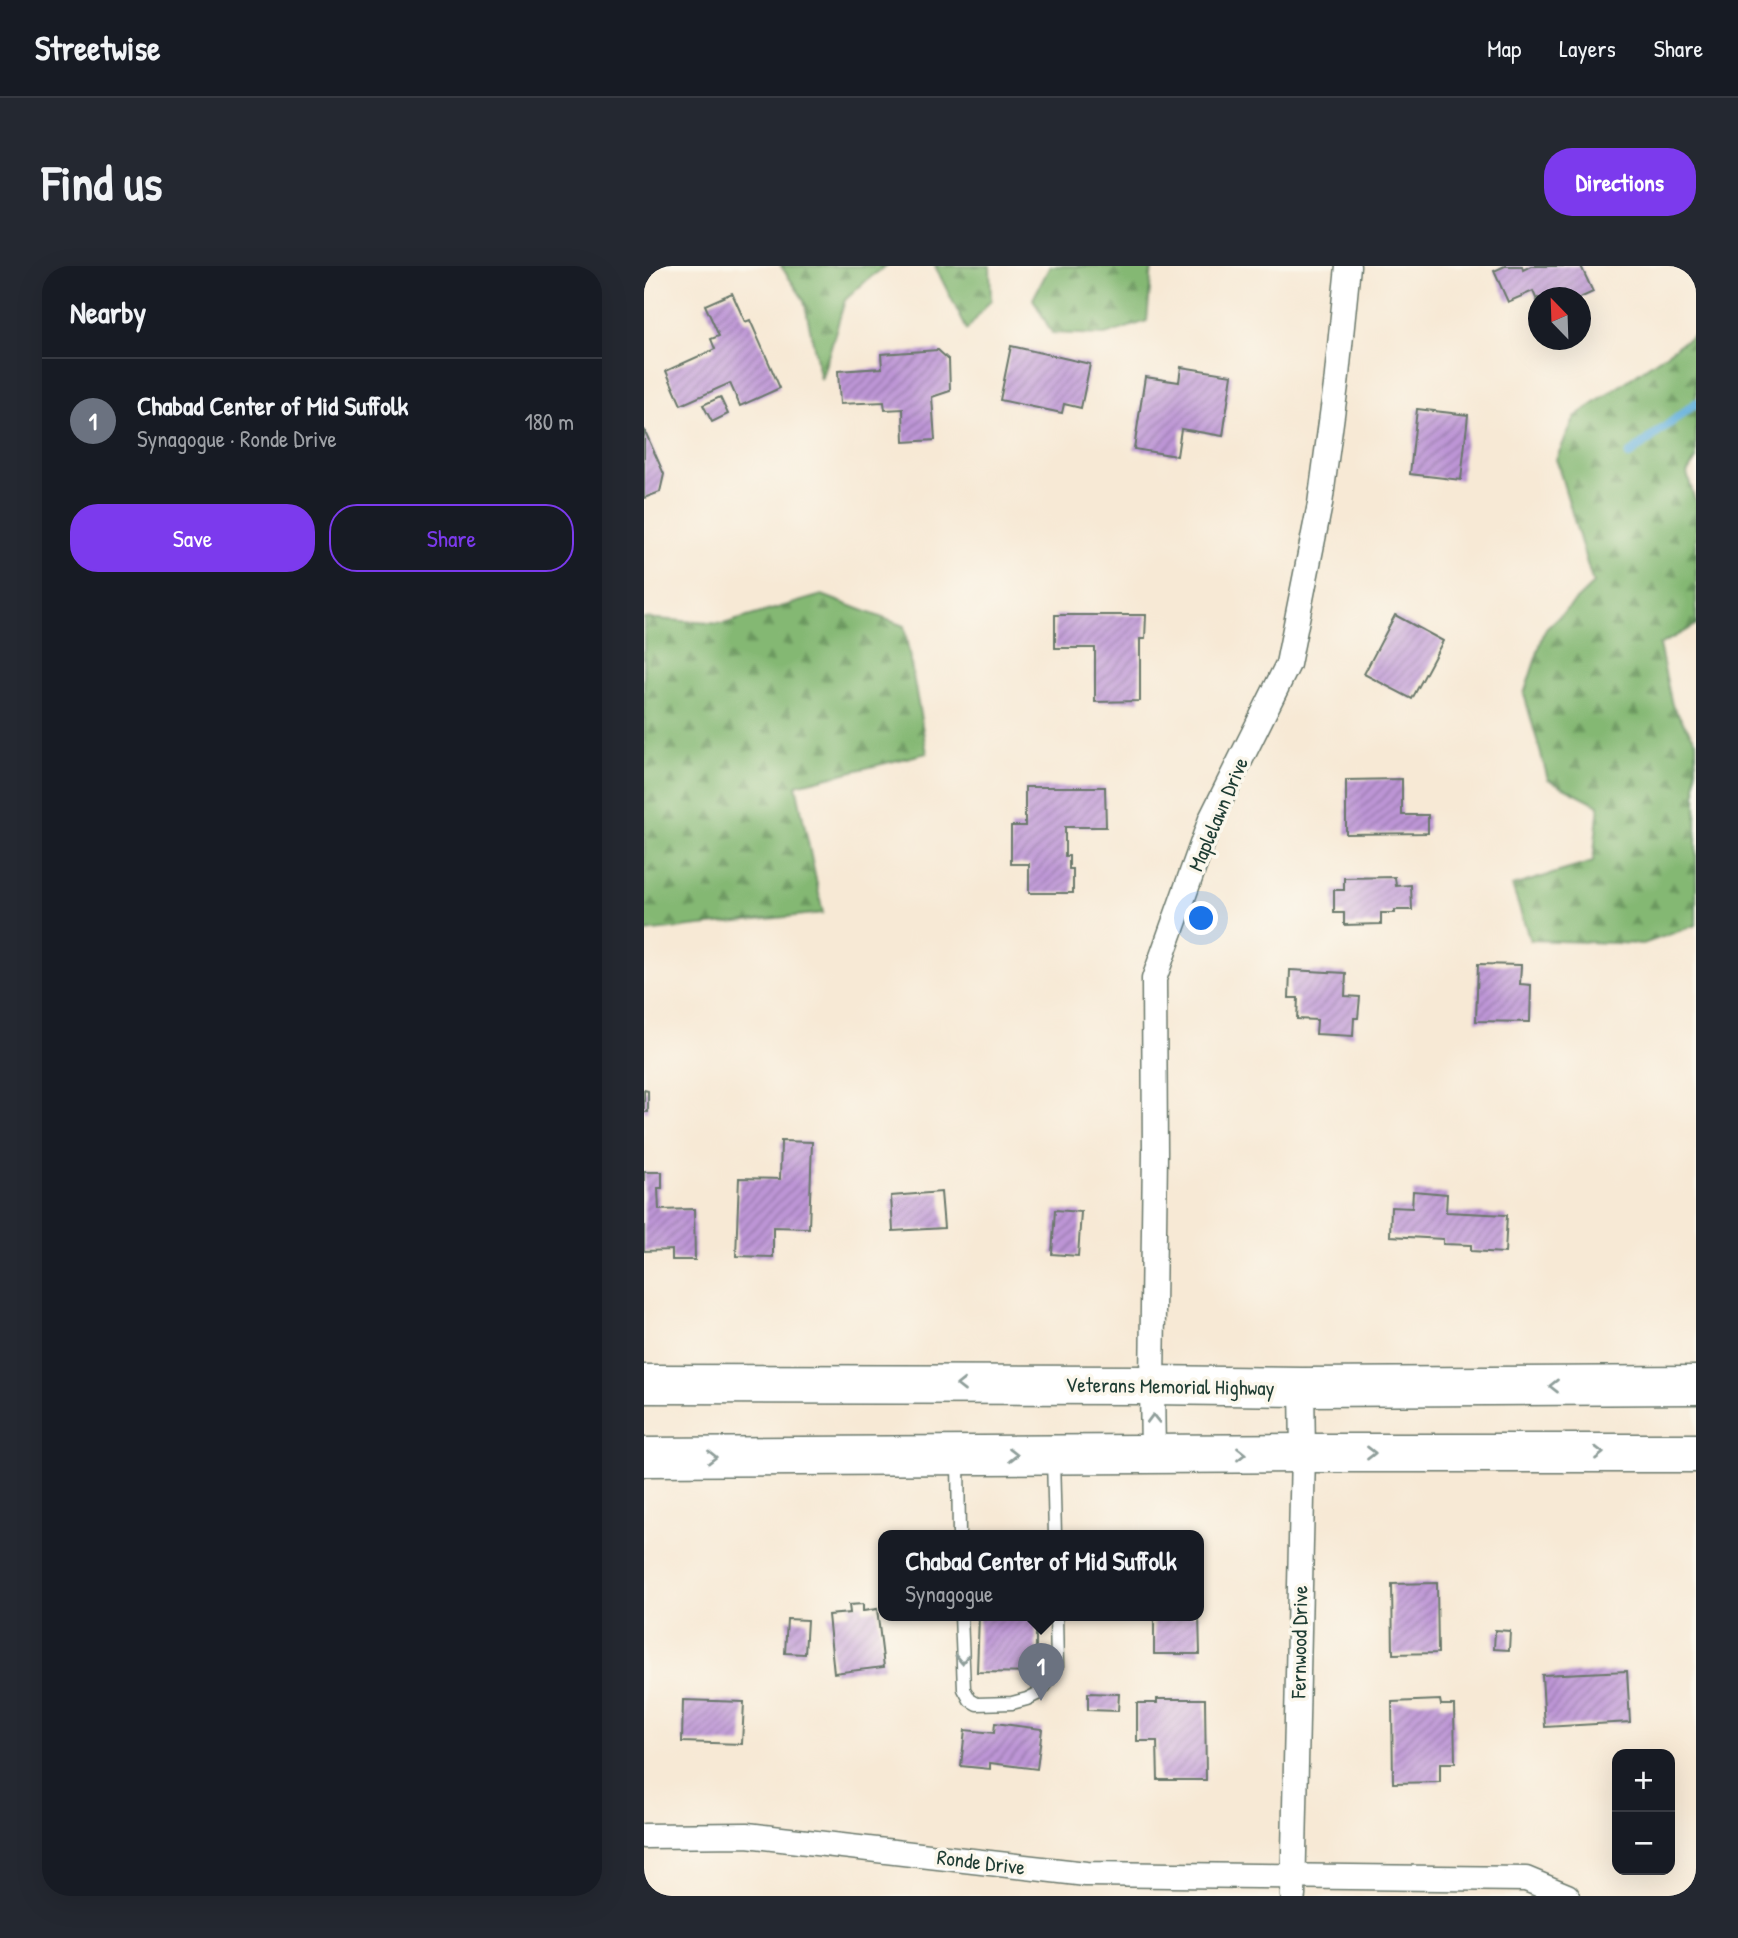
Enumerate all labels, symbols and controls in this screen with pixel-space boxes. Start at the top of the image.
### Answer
text: Streetwise [35,26,160,70]
text: Map [1487,32,1521,64]
text: Layers [1559,32,1616,64]
text: Share [1654,32,1703,64]
button: Directions [1544,148,1696,216]
text: Find us [42,149,162,215]
north arrow [1528,287,1591,350]
text: Nearby [70,292,146,332]
text: Chabad Center of Mid Suffolk [137,388,408,423]
text: 1 [89,406,97,437]
text: 180 m [524,406,574,437]
text: Synagogue · Ronde Drive [137,423,337,454]
button: Save [70,504,315,572]
button: Share [329,504,574,572]
street label: Maplelawn Drive [1181,753,1255,875]
your location [1184,901,1218,935]
street label: Veterans Memorial Highway [1065,1370,1275,1402]
one-way arrow [955,1377,966,1393]
one-way arrow [1549,1378,1559,1394]
one-way arrow [1145,1414,1160,1425]
one-way arrow [1367,1445,1377,1461]
one-way arrow [1594,1445,1605,1461]
one-way arrow [1236,1446,1246,1462]
one-way arrow [1008,1447,1019,1463]
one-way arrow [707,1449,718,1465]
popup [878,1530,1204,1621]
text: Chabad Center of Mid Suffolk [905,1543,1177,1578]
text: Synagogue [905,1578,993,1609]
street label: Fernwood Drive [1283,1585,1314,1700]
pin: 1 [1018,1643,1064,1701]
one-way arrow [955,1653,970,1664]
map controls [1612,1749,1675,1875]
button: + [1612,1749,1675,1812]
button: − [1612,1812,1675,1875]
street label: Ronde Drive [935,1842,1027,1882]

